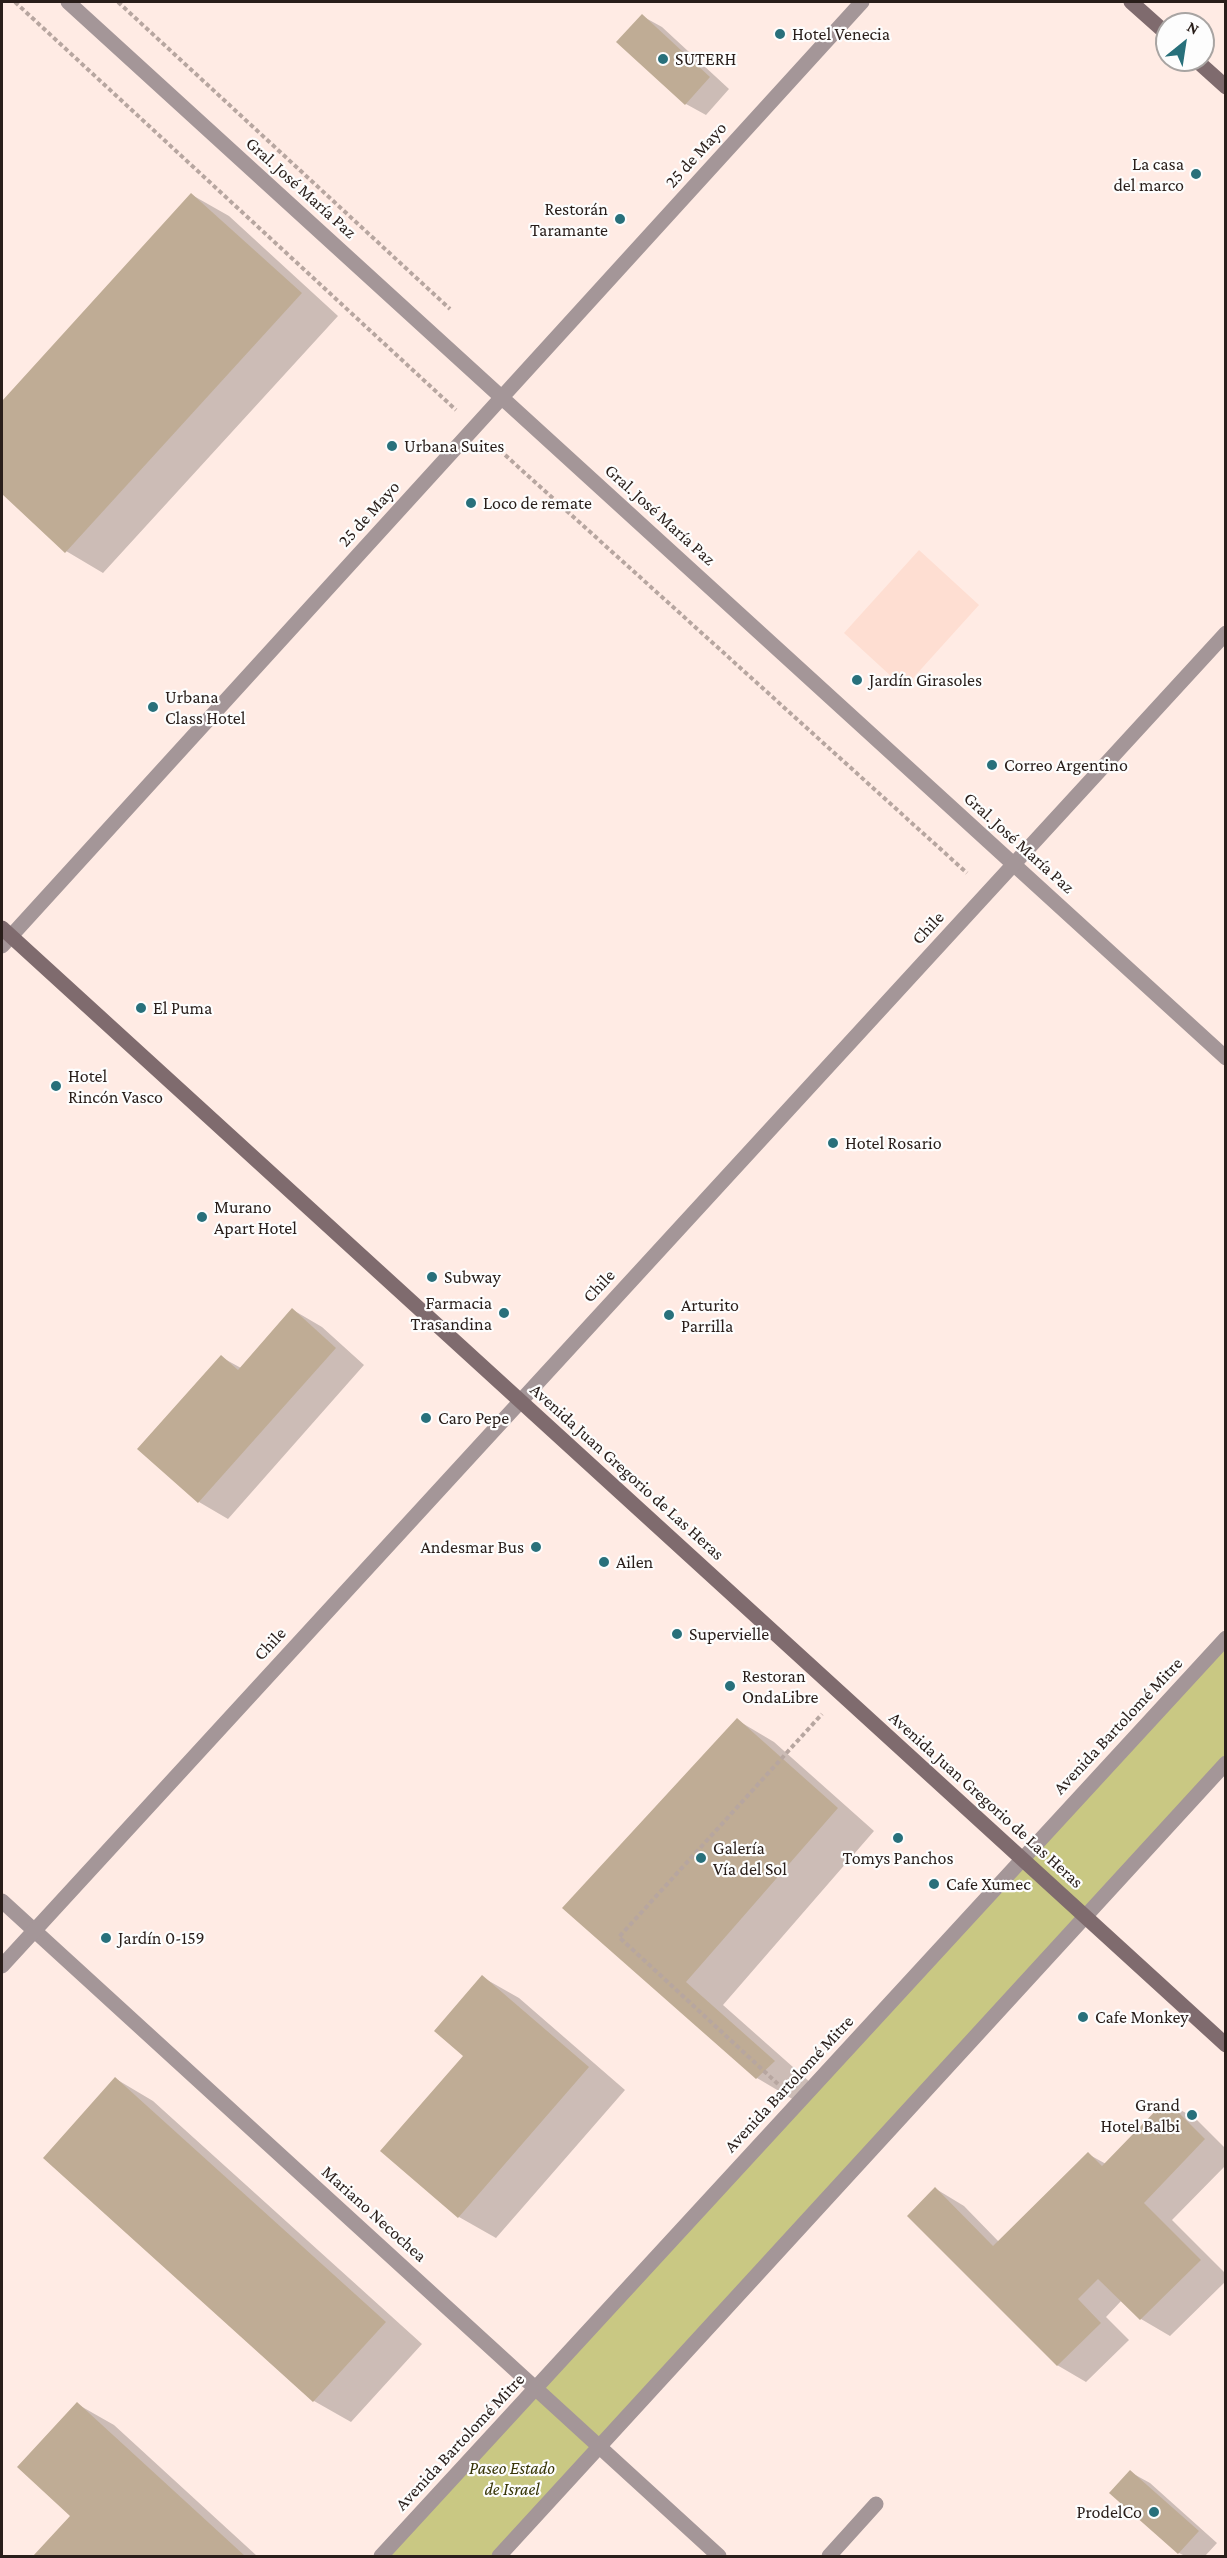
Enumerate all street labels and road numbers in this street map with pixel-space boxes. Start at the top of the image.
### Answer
street label: 25 de Mayo [661,118,731,192]
street label: Gral. José María Paz [241,133,361,243]
street label: Gral. José María Paz [600,460,720,570]
street label: 25 de Mayo [334,477,404,551]
street label: Gral. José María Paz [959,788,1079,898]
street label: Chile [907,907,949,949]
street label: Chile [578,1265,620,1307]
street label: Avenida Juan Gregorio de Las Heras [525,1379,729,1565]
street label: Chile [249,1623,291,1665]
street label: Avenida Bartolomé Mitre [1049,1653,1187,1799]
street label: Avenida Juan Gregorio de Las Heras [884,1707,1088,1893]
street label: Avenida Bartolomé Mitre [720,2011,858,2157]
street label: Mariano Necochea [317,2161,431,2267]
street label: Avenida Bartolomé Mitre [391,2369,529,2515]

